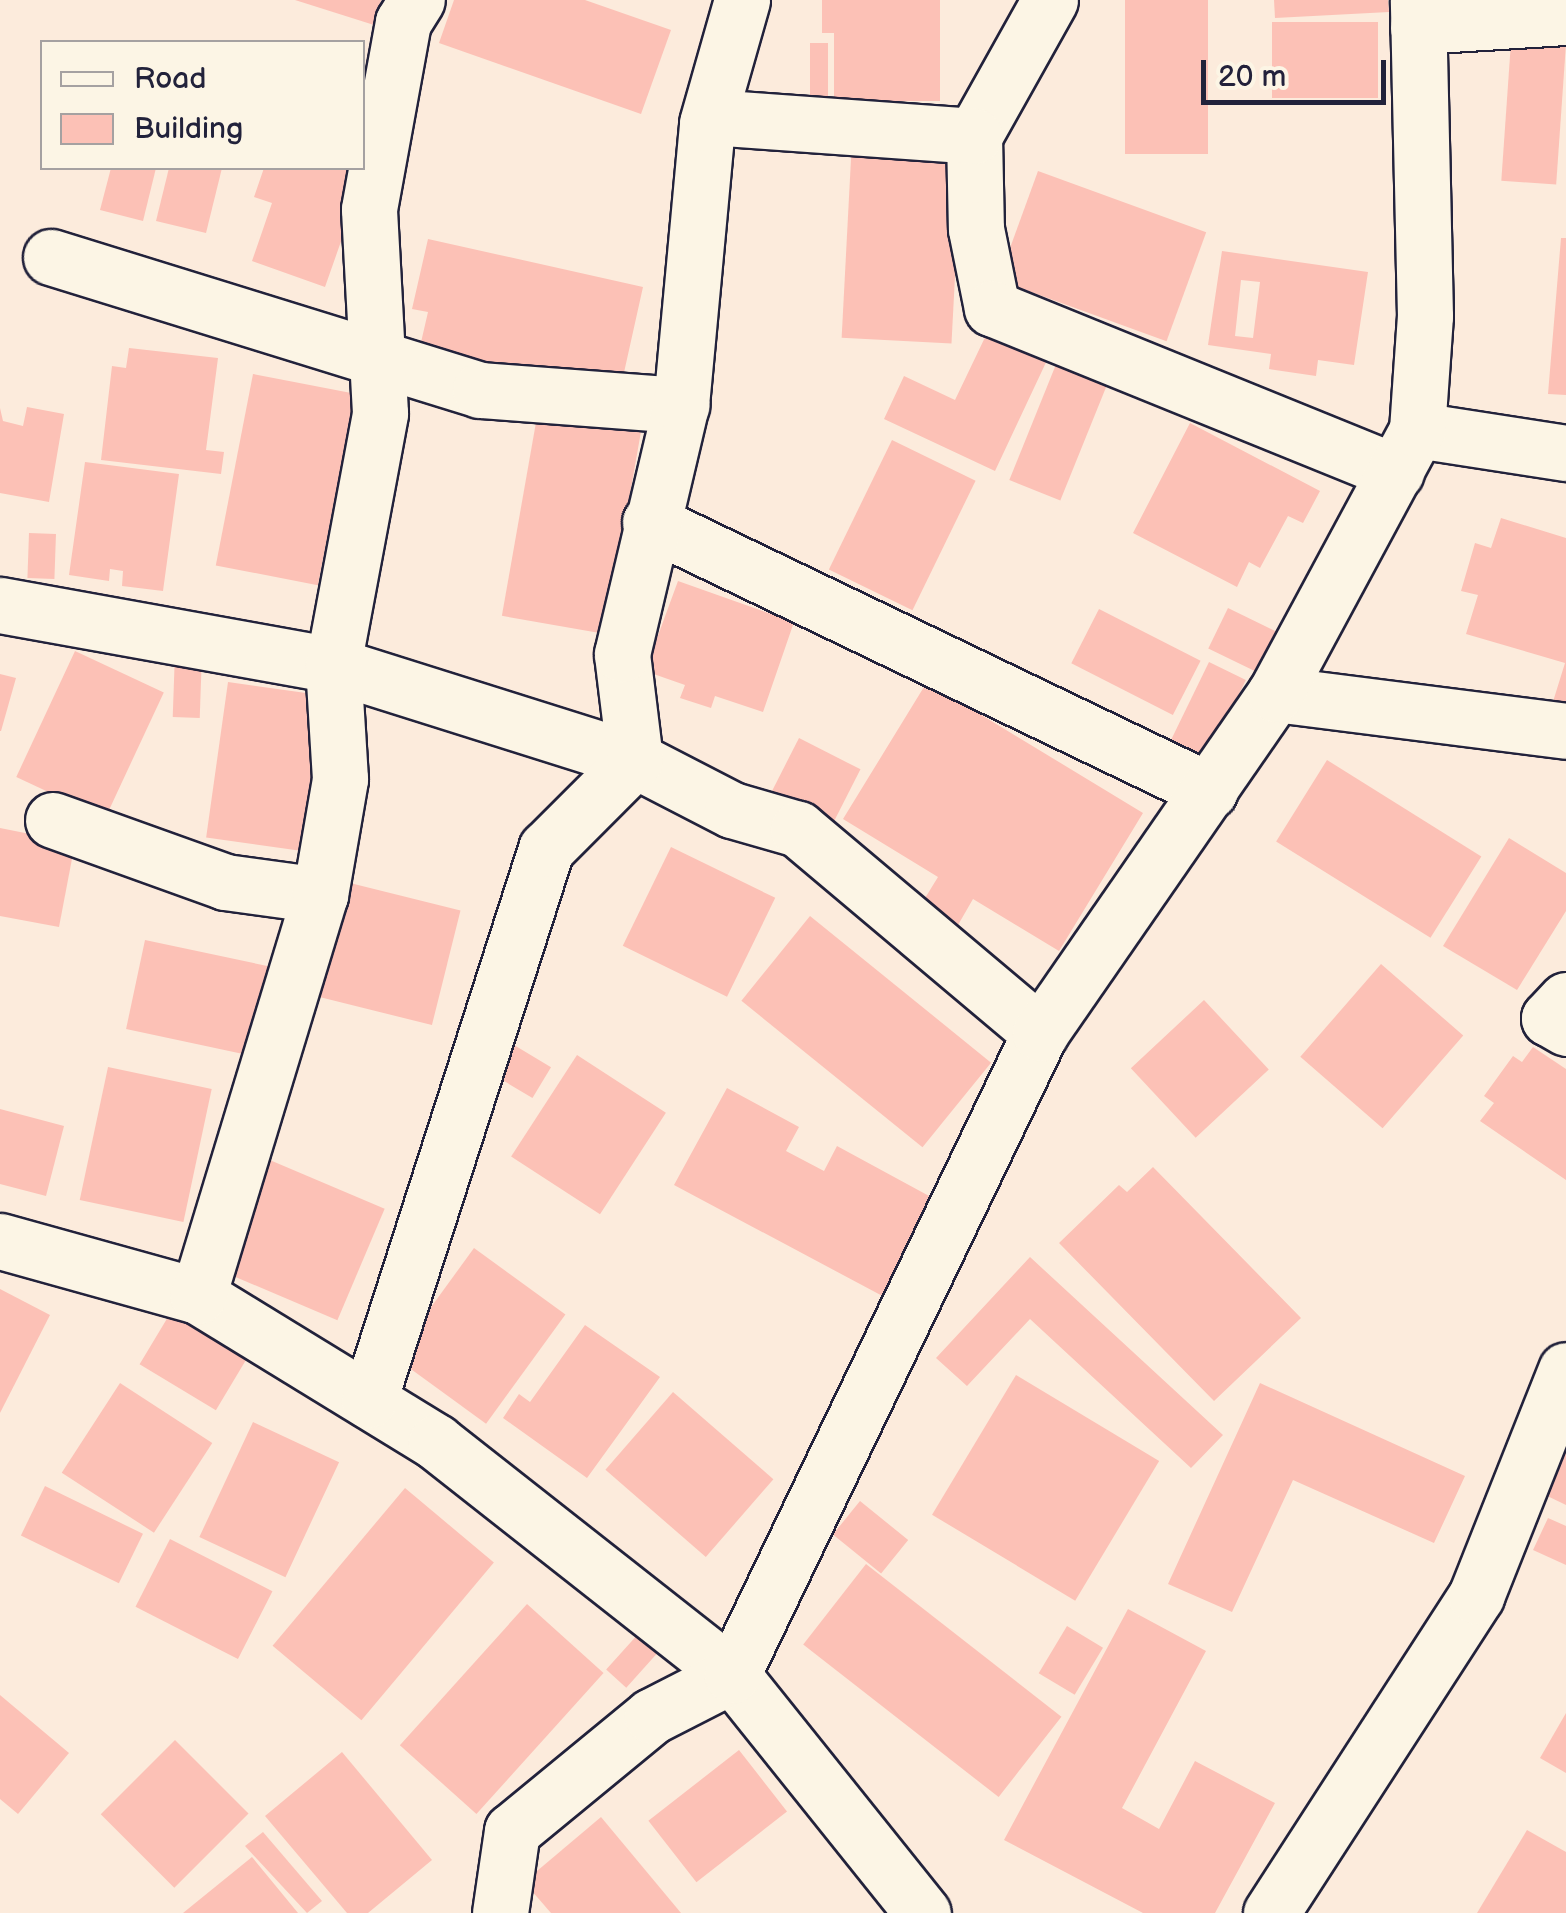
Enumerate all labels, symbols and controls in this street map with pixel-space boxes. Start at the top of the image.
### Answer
legend [40,40,365,170]
scale bar [1206,40,1391,102]
text: 20 m [1218,59,1286,95]
text: Road [134,61,207,97]
text: Building [134,111,243,147]

